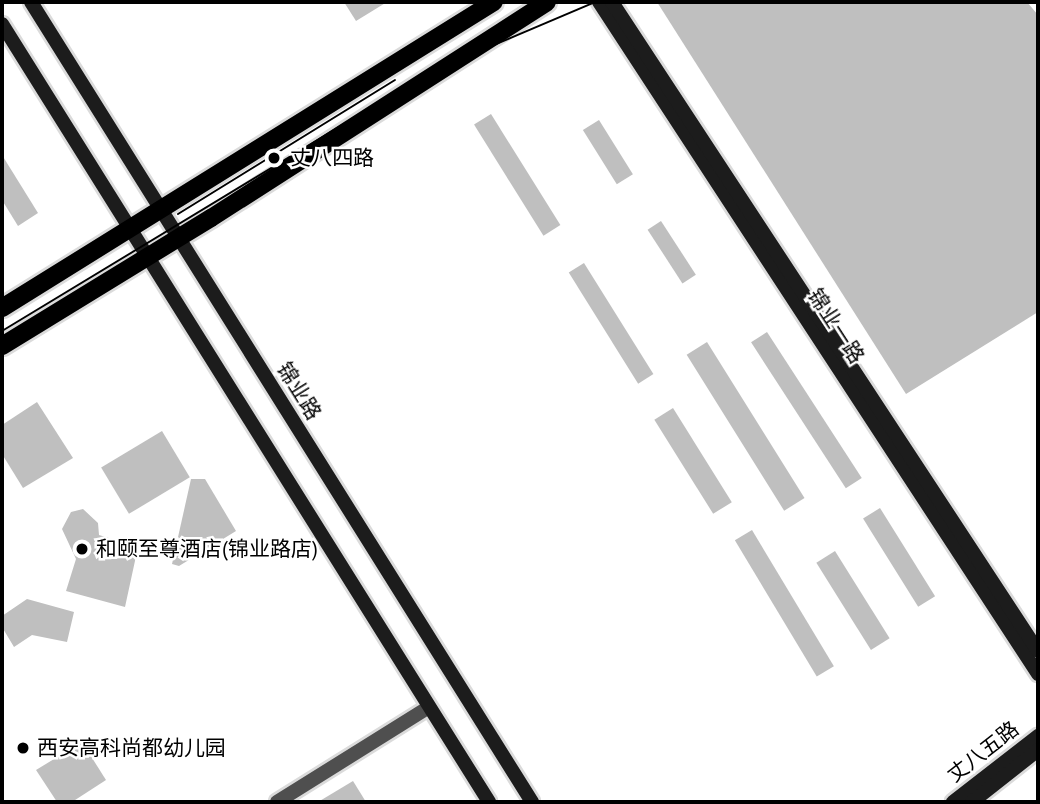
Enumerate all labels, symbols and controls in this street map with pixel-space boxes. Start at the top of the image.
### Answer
place label: 丈八四路 [290,145,374,171]
marker: 丈八四路 [264,148,284,168]
street label: 锦业一路 [803,284,869,368]
street label: 锦业路 [272,358,326,424]
place label: 和颐至尊酒店(锦业路店) [96,536,318,562]
marker: 和颐至尊酒店(锦业路店) [74,541,90,557]
street label: 丈八五路 [942,716,1024,788]
place label: 西安高科尚都幼儿园 [37,735,226,761]
marker: 西安高科尚都幼儿园 [15,740,31,756]

